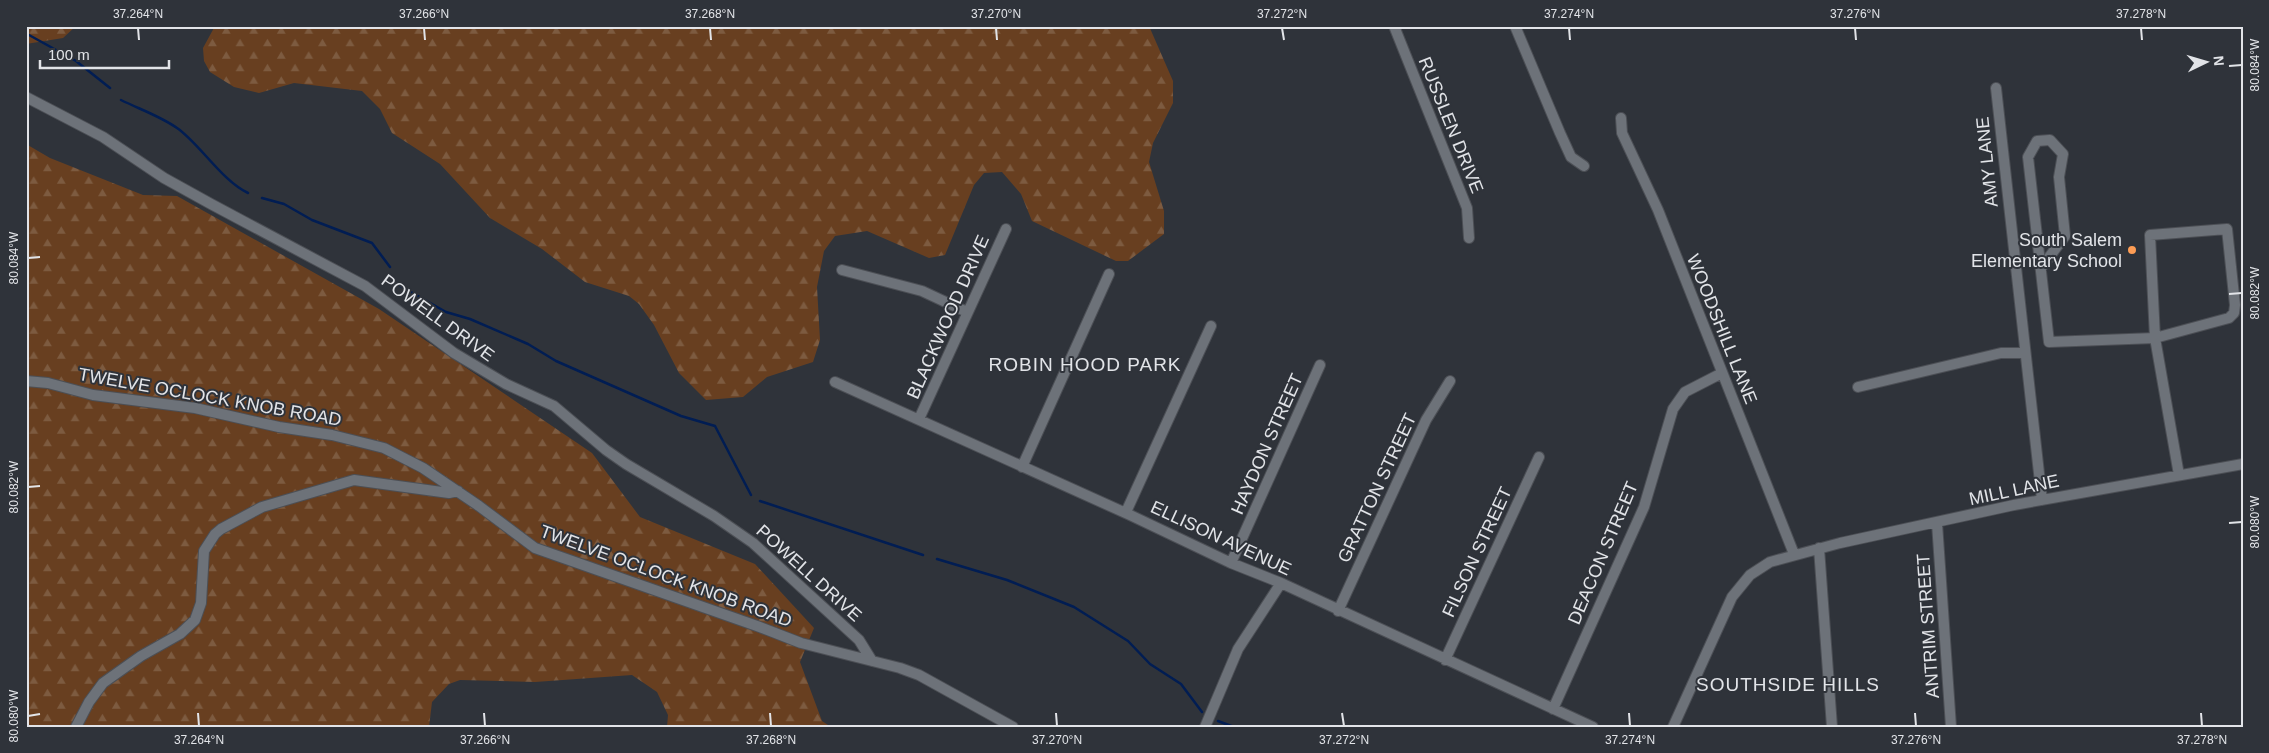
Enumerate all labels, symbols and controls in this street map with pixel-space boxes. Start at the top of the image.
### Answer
text: 37.264°N [113,7,163,21]
text: 37.266°N [399,7,449,21]
text: 37.268°N [685,7,735,21]
text: 37.270°N [971,7,1021,21]
text: 37.272°N [1257,7,1307,21]
text: 37.274°N [1544,7,1594,21]
text: 37.276°N [1830,7,1880,21]
text: 37.278°N [2116,7,2166,21]
scale bar [40,38,169,70]
north arrow [2182,38,2232,88]
text: 80.084°W [2248,38,2262,91]
text: 100 m [48,46,90,63]
street label: RUSSLEN DRIVE [1415,54,1487,196]
text: N [2211,55,2227,67]
street label: AMY LANE [1972,116,2002,208]
place label: South Salem Elementary School [1971,230,2122,271]
text: 80.084°W [7,231,21,284]
street label: BLACKWOOD DRIVE [903,232,993,402]
marker: South Salem Elementary School [2126,244,2138,256]
street label: WOODSHILL LANE [1683,251,1761,407]
text: 80.082°W [2248,266,2262,319]
street label: POWELL DRIVE [378,270,498,366]
district label: ROBIN HOOD PARK [988,354,1182,375]
street label: TWELVE OCLOCK KNOB ROAD [77,364,343,430]
street label: HAYDON STREET [1227,371,1307,517]
street label: GRATTON STREET [1334,410,1420,566]
text: 80.082°W [7,460,21,513]
street label: MILL LANE [1967,471,2061,509]
street label: DEACON STREET [1564,479,1642,627]
street label: FILSON STREET [1438,484,1516,620]
text: 80.080°W [2248,495,2262,548]
street label: ELLISON AVENUE [1148,497,1294,579]
street label: TWELVE OCLOCK KNOB ROAD [537,521,795,631]
street label: POWELL DRIVE [752,521,866,625]
street label: ANTRIM STREET [1913,553,1943,699]
district label: SOUTHSIDE HILLS [1696,674,1880,695]
text: 80.080°W [7,689,21,742]
text: 37.264°N [174,733,224,747]
text: 37.266°N [460,733,510,747]
text: 37.268°N [746,733,796,747]
text: 37.270°N [1032,733,1082,747]
text: 37.272°N [1319,733,1369,747]
text: 37.274°N [1605,733,1655,747]
text: 37.276°N [1891,733,1941,747]
text: 37.278°N [2177,733,2227,747]

